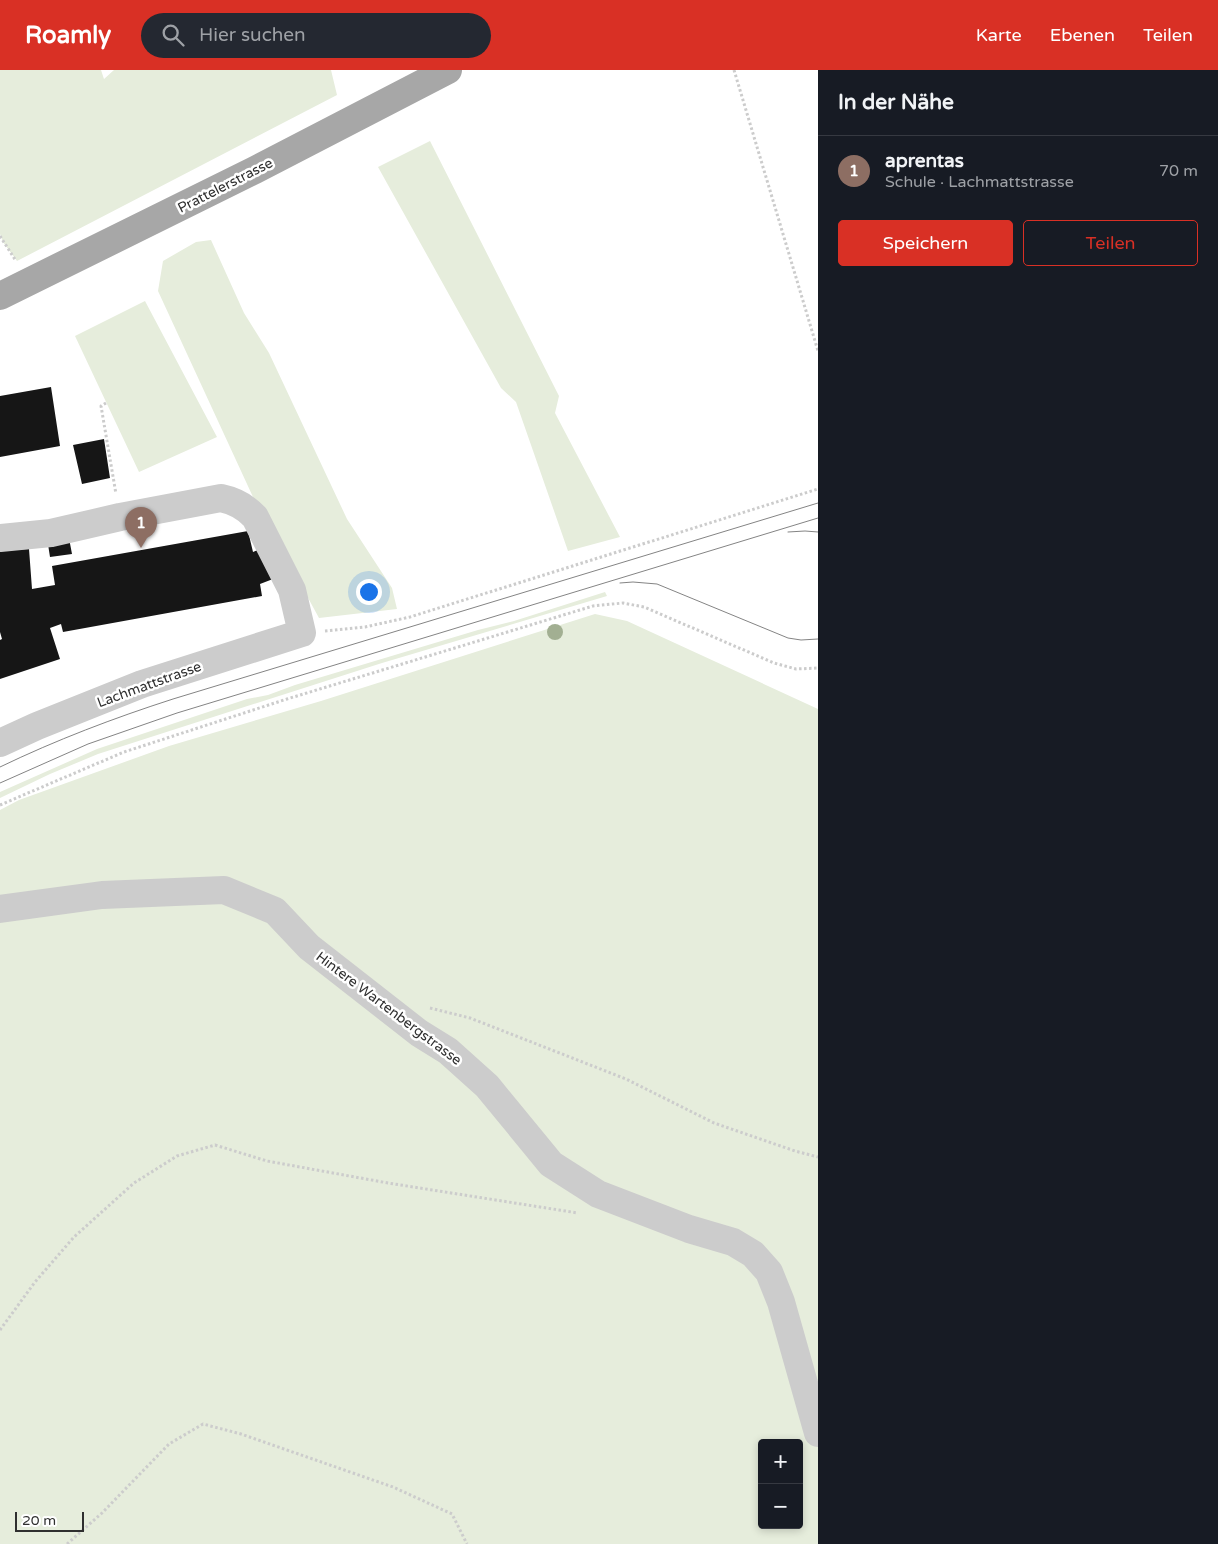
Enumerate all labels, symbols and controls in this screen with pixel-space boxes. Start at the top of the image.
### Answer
search box [141,13,491,58]
text: Roamly [25,21,111,50]
icon: search [159,21,187,49]
text: Hier suchen [199,24,306,46]
text: Karte [976,24,1022,46]
text: Ebenen [1050,24,1115,46]
text: Teilen [1143,24,1193,46]
text: In der Nähe [838,90,954,115]
text: aprentas [885,150,964,172]
street label: Prattelerstrasse [175,154,276,217]
text: 1 [849,161,859,181]
text: 70 m [1159,161,1198,181]
text: Schule · Lachmattstrasse [885,172,1074,192]
button: Speichern [838,220,1013,266]
button: Teilen [1023,220,1198,266]
pin: 1 [125,507,157,548]
your location [356,579,382,605]
street label: Lachmattstrasse [95,658,204,711]
street label: Hintere Wartenbergstrasse [312,948,465,1069]
map controls [758,1439,803,1529]
button: + [758,1439,803,1484]
button: − [758,1484,803,1529]
scale bar [15,1509,84,1532]
text: 20 m [22,1512,56,1529]

